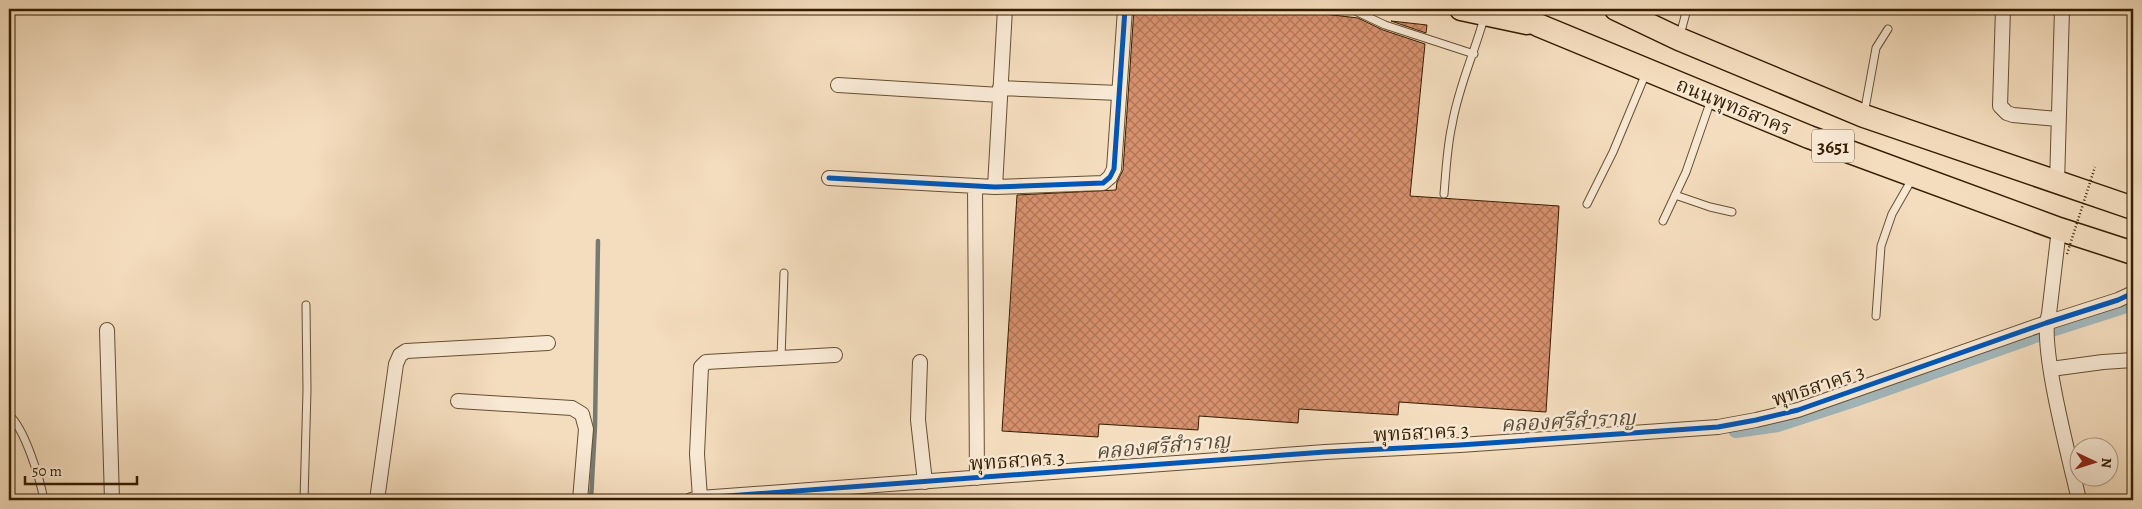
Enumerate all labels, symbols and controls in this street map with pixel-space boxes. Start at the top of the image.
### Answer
street label: ถนนพุทธสาคร [1672,71,1796,142]
road number: 3651 [1812,130,1854,162]
street label: พุทธสาคร 3 [1768,358,1868,413]
water label: คลองศรีสำราญ [1500,403,1638,439]
street label: พุทธสาคร 3 [1372,417,1470,448]
water label: คลองศรีสำราญ [1094,426,1233,466]
north arrow [2070,436,2120,486]
street label: พุทธสาคร 3 [968,444,1066,477]
scale bar [25,454,138,486]
text: N [2097,457,2116,469]
text: 50 m [32,461,62,481]

